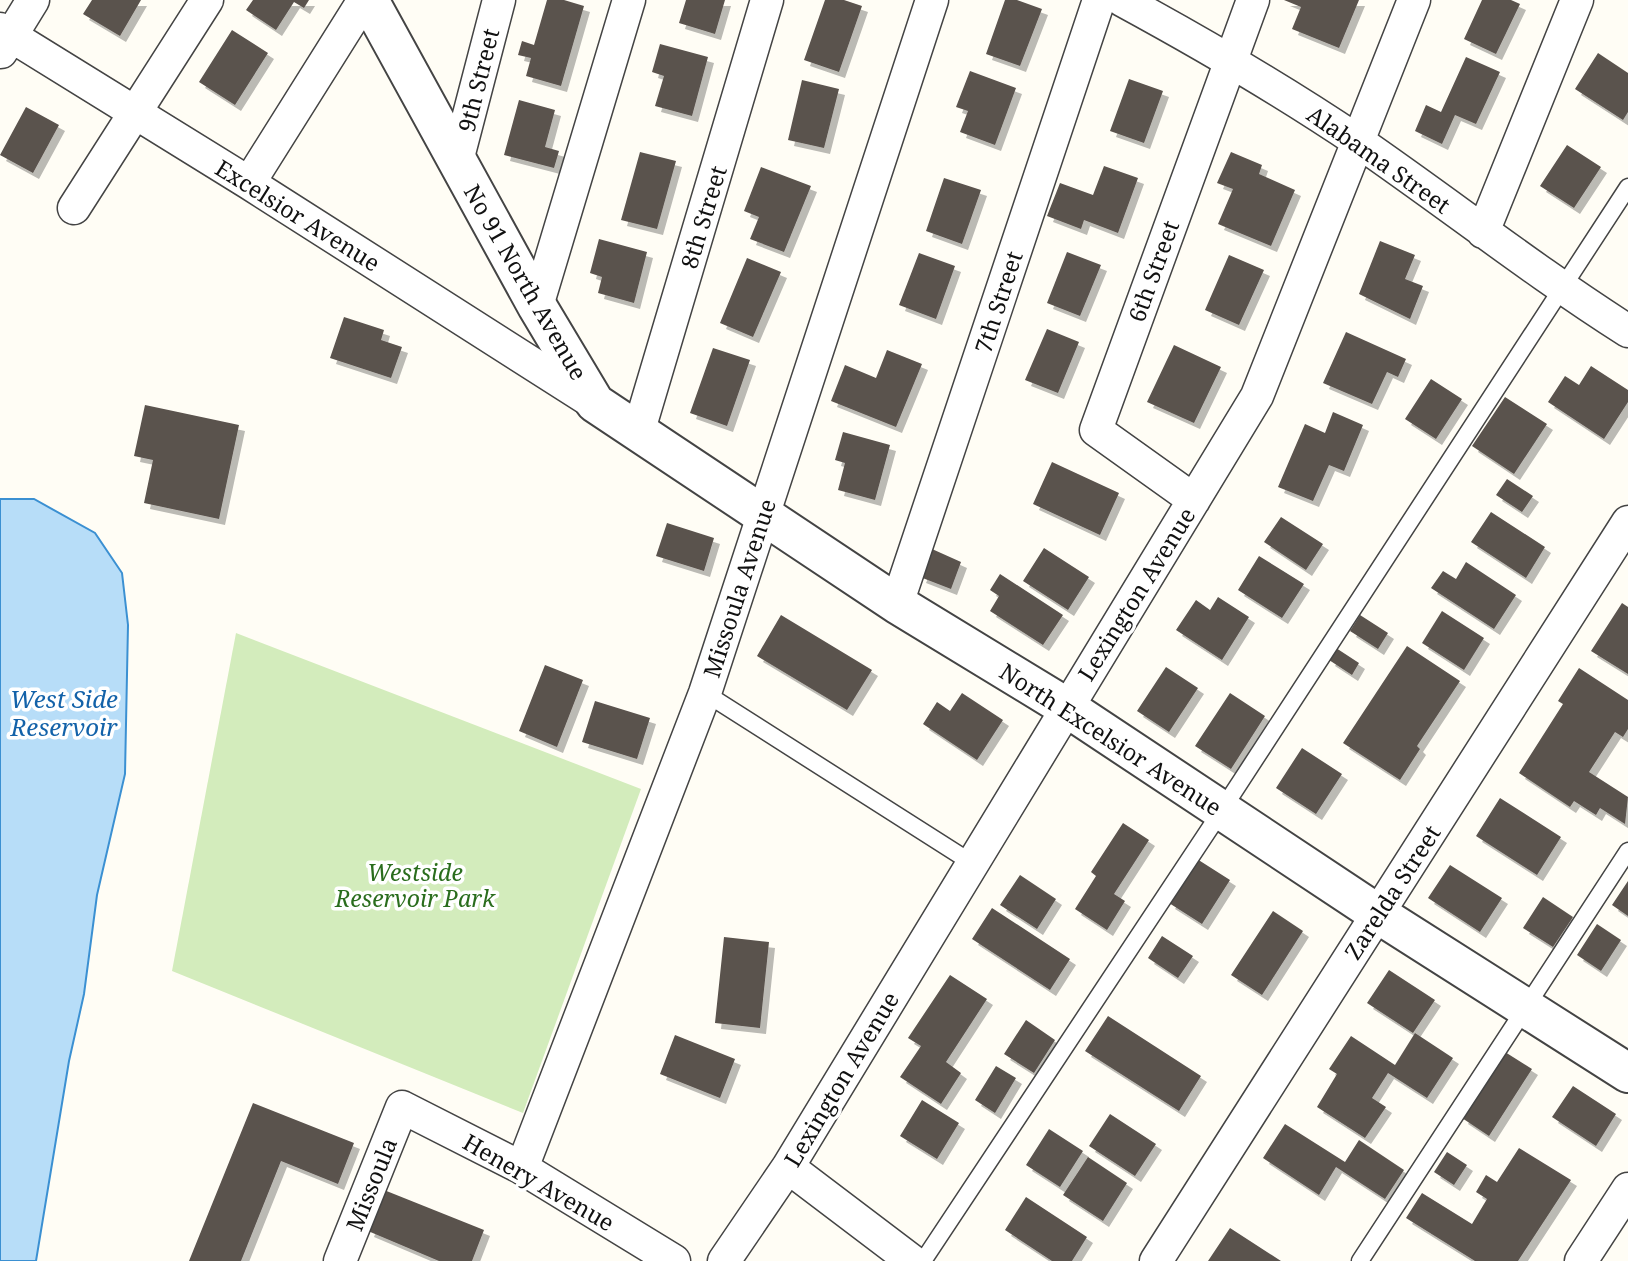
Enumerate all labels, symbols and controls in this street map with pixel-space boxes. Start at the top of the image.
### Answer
street label: 9th Street [450,25,506,135]
street label: Alabama Street [1301,98,1457,220]
street label: Excelsior Avenue [210,152,386,278]
street label: 8th Street [672,162,734,272]
street label: No 91 North Avenue [457,178,595,386]
street label: 6th Street [1120,216,1186,326]
street label: 7th Street [966,247,1030,357]
street label: Missoula Avenue [695,495,783,681]
street label: Lexington Avenue [1070,501,1202,687]
street label: North Excelsior Avenue [994,655,1228,823]
water label: West Side Reservoir [9,682,118,743]
street label: Zarelda Street [1337,819,1447,965]
park label: Westside Reservoir Park [334,856,496,914]
street label: Lexington Avenue [776,986,906,1172]
street label: Henery Avenue [458,1126,620,1238]
street label: Missoula [338,1133,404,1235]

